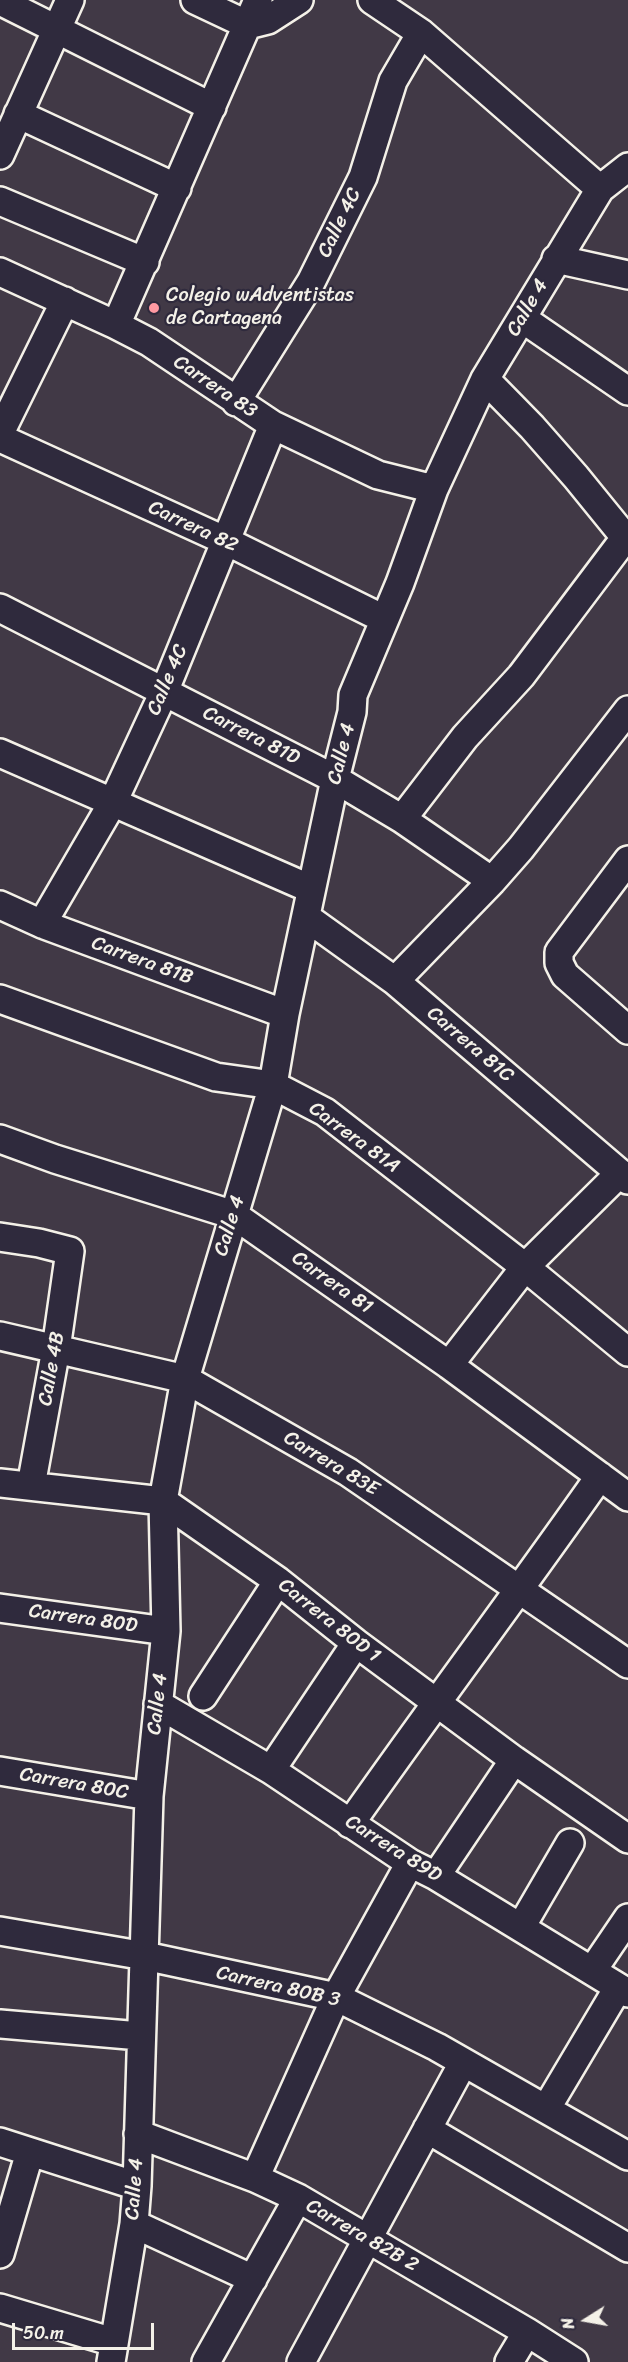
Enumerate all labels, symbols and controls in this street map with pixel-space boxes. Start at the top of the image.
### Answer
street label: Calle 4C [313,184,367,262]
street label: Calle 4 [502,275,554,341]
place label: Colegio wAdventistas de Cartagena [166,284,354,331]
marker: Colegio wAdventistas de Cartagena [147,301,161,315]
street label: Carrera 83 [169,350,261,424]
street label: Carrera 82 [144,496,242,558]
street label: Calle 4C [142,641,194,719]
street label: Carrera 81D [199,701,303,771]
street label: Calle 4 [323,721,361,787]
street label: Carrera 81B [88,932,196,990]
street label: Carrera 81C [422,1002,518,1088]
street label: Carrera 81A [304,1097,404,1179]
street label: Calle 4 [209,1193,251,1259]
street label: Carrera 81 [287,1246,377,1320]
street label: Calle 4B [34,1330,70,1408]
street label: Carrera 83E [279,1426,383,1502]
street label: Carrera 80D 1 [273,1574,385,1668]
street label: Carrera 80D [27,1600,139,1638]
street label: Calle 4 [143,1672,173,1736]
street label: Carrera 80C [18,1763,130,1805]
street label: Carrera 89D [340,1810,446,1888]
street label: Carrera 80B 3 [214,1961,342,2013]
street label: Calle 4 [121,2157,149,2221]
street label: Carrera 82B 2 [302,2194,422,2278]
north arrow [556,2290,616,2350]
scale bar [15,2311,158,2349]
text: N [553,2315,583,2332]
text: 50 m [23,2317,64,2349]

